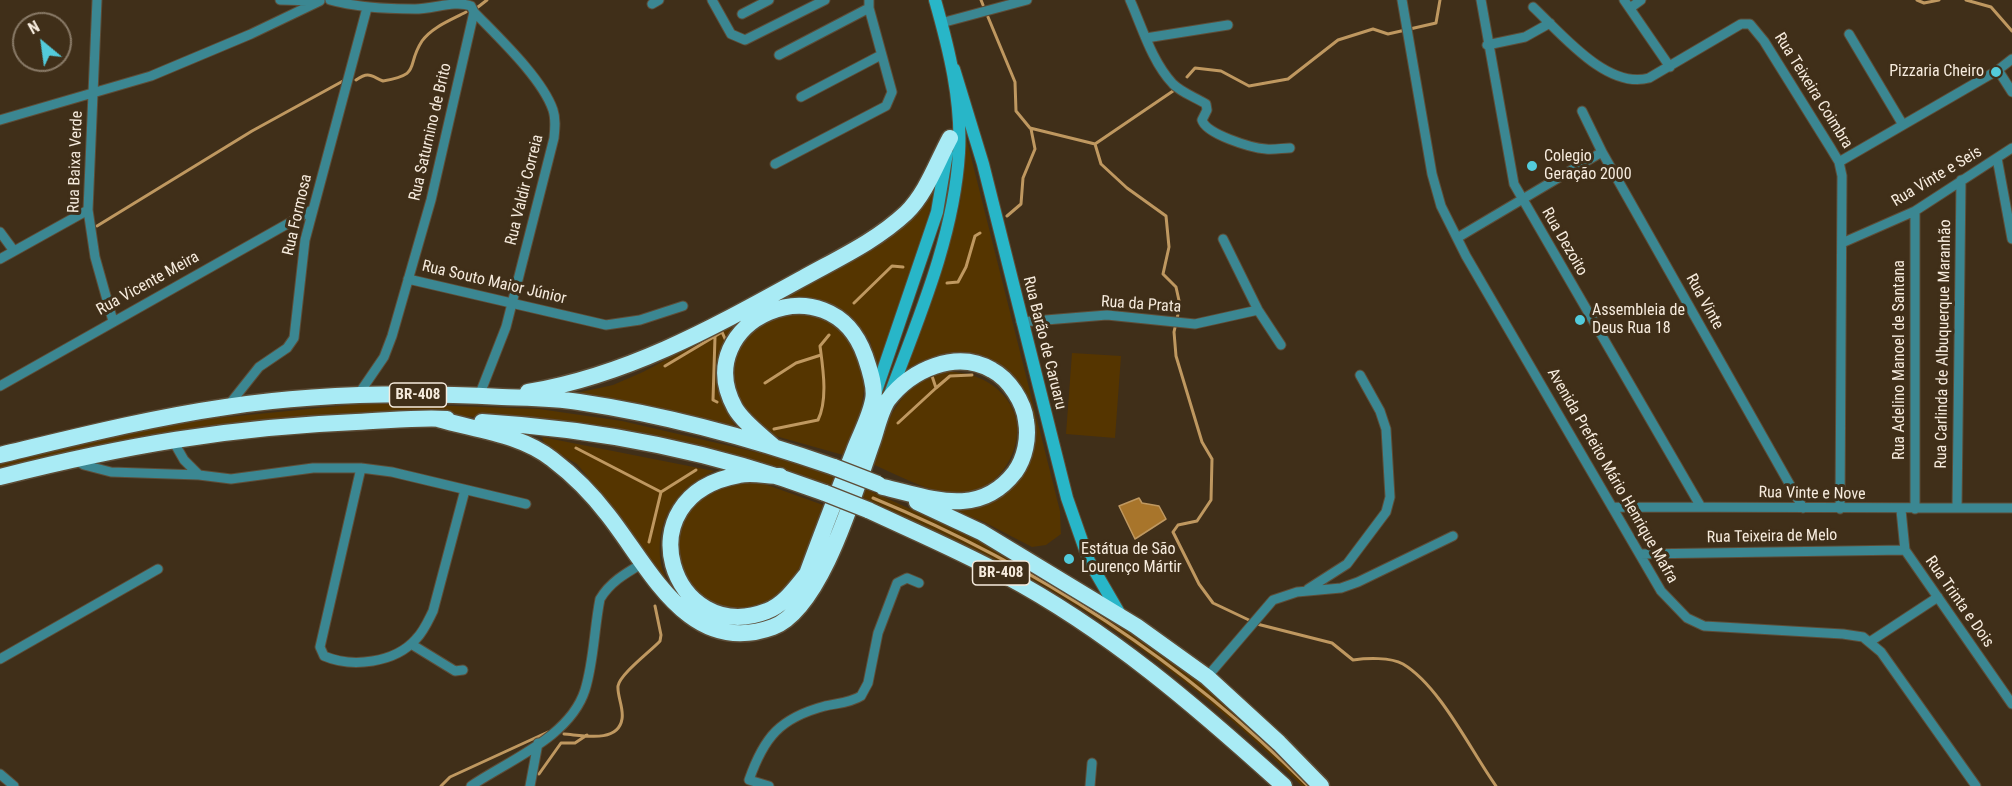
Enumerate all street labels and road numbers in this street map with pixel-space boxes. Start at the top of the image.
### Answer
street label: Rua Teixeira Coimbra [1770,29,1856,153]
street label: Rua Saturnino de Brito [406,61,456,203]
street label: Rua Baixa Verde [65,111,87,213]
street label: Rua Valdir Correia [502,133,548,247]
street label: Rua Vinte e Seis [1888,143,1986,211]
street label: Rua Formosa [279,172,317,258]
street label: Rua Dezoito [1537,205,1591,279]
street label: Rua Carlinda de Albuquerque Maranhão [1932,219,1956,469]
street label: Rua Vicente Meira [93,248,203,320]
street label: Rua Souto Maior Júnior [420,257,568,309]
street label: Rua Adelino Manoel de Santana [1890,260,1910,460]
street label: Rua Vinte [1681,271,1727,333]
street label: Rua Barão de Caruaru [1018,274,1070,412]
street label: Rua da Prata [1100,293,1182,317]
street label: Avenida Prefeito Mário Henrique Mafra [1542,365,1682,587]
road number: BR-408 [390,383,446,407]
street label: Rua Vinte e Nove [1758,483,1866,505]
street label: Rua Teixeira de Melo [1707,526,1837,548]
street label: Rua Trinta e Dois [1920,553,1998,651]
road number: BR-408 [972,561,1030,585]

